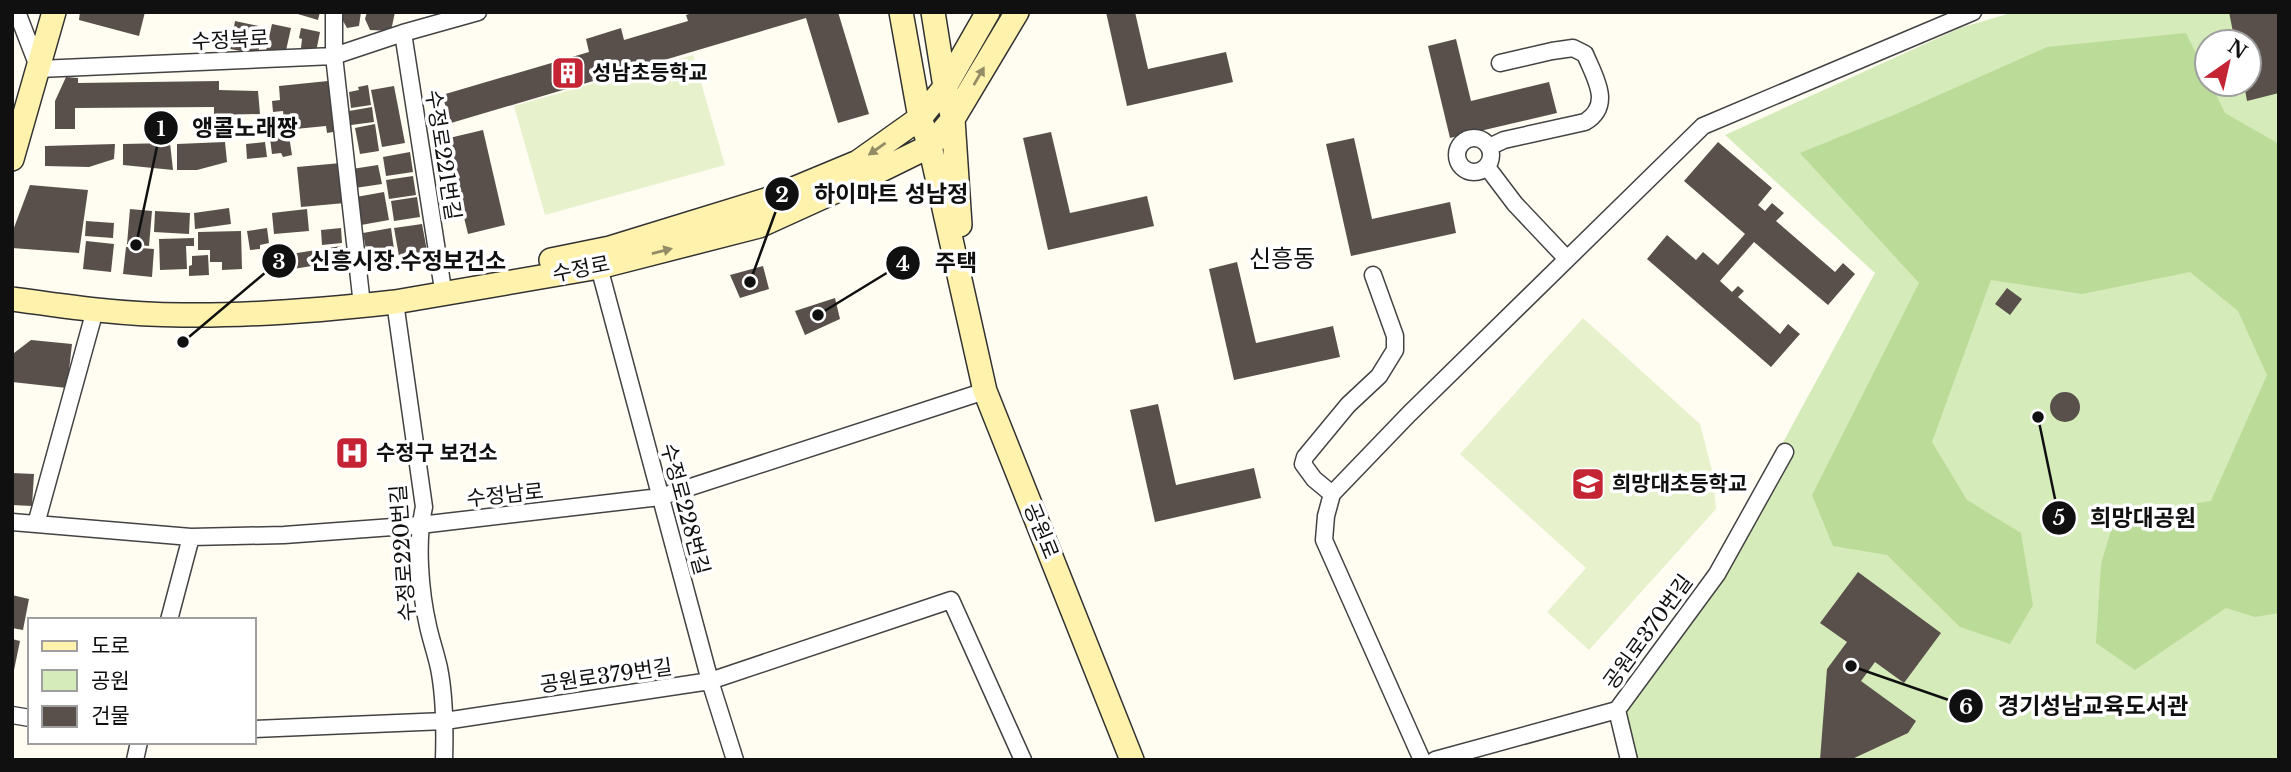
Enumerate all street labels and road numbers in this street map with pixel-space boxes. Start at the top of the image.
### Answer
street label: 수정북로 [191,25,269,55]
street label: 수정로221번길 [420,88,466,222]
street label: 수정로 [550,251,612,287]
street label: 수정로228번길 [655,440,715,578]
street label: 수정남로 [465,478,545,512]
street label: 수정로220번길 [385,484,421,622]
street label: 공원로 [1018,499,1064,563]
street label: 공원로370번길 [1598,570,1698,694]
street label: 공원로379번길 [538,654,674,698]

